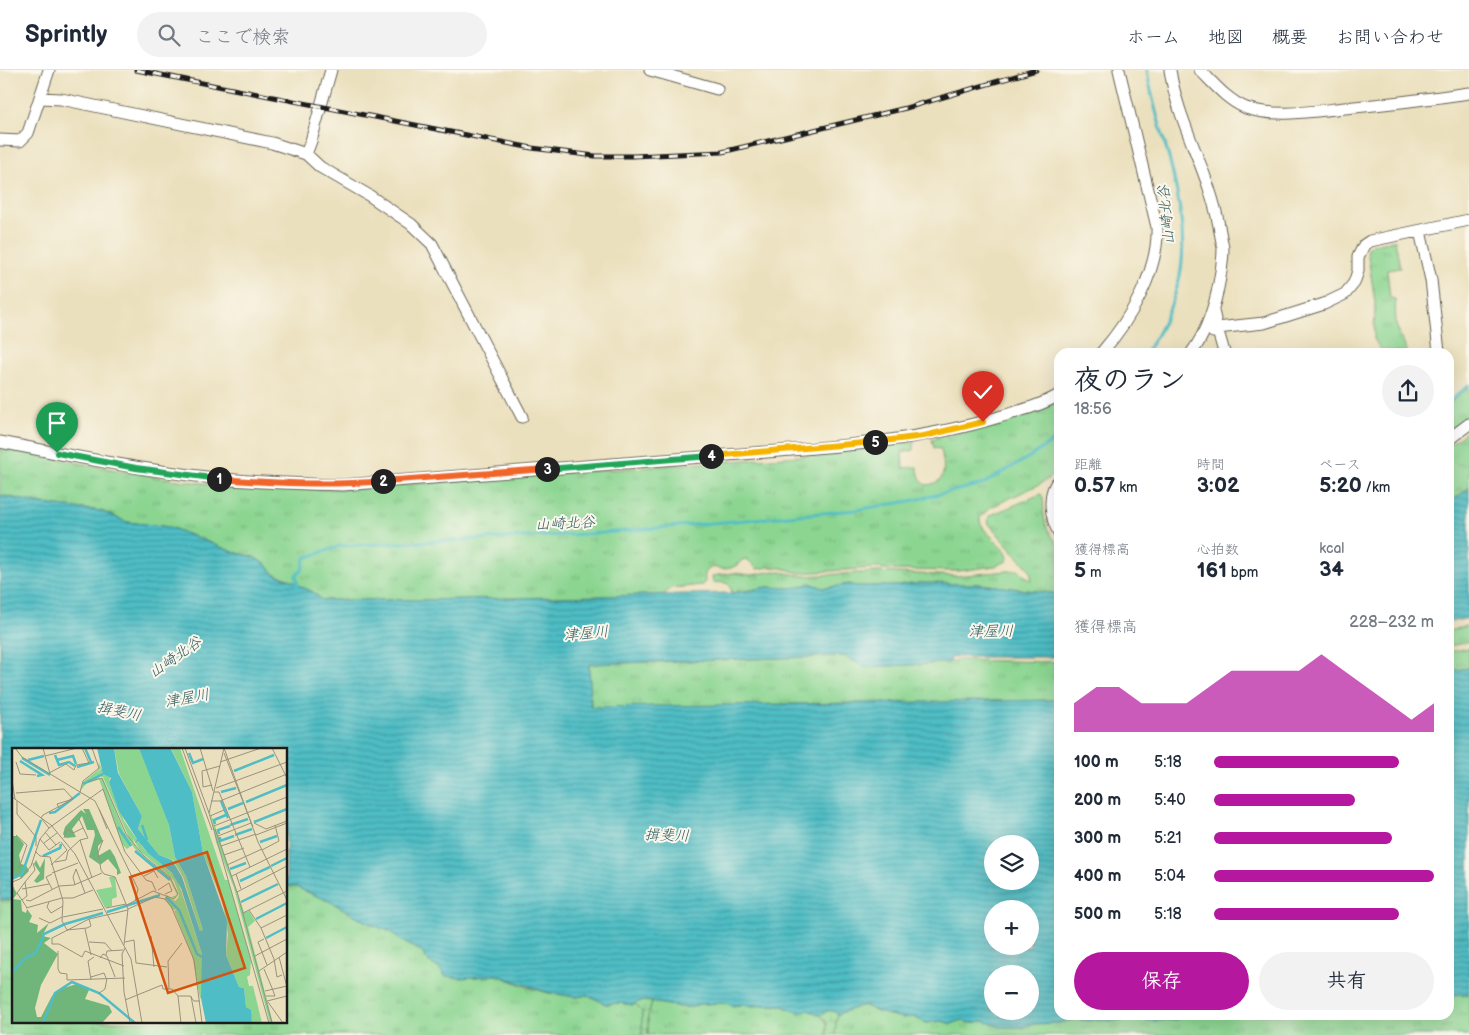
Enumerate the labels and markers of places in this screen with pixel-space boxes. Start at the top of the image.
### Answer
pin [962,371,1004,422]
pin [36,402,78,453]
pin: 5 [862,430,888,454]
pin: 4 [698,444,724,468]
pin: 3 [534,456,560,482]
pin: 1 [206,466,232,492]
pin: 2 [370,468,396,494]

